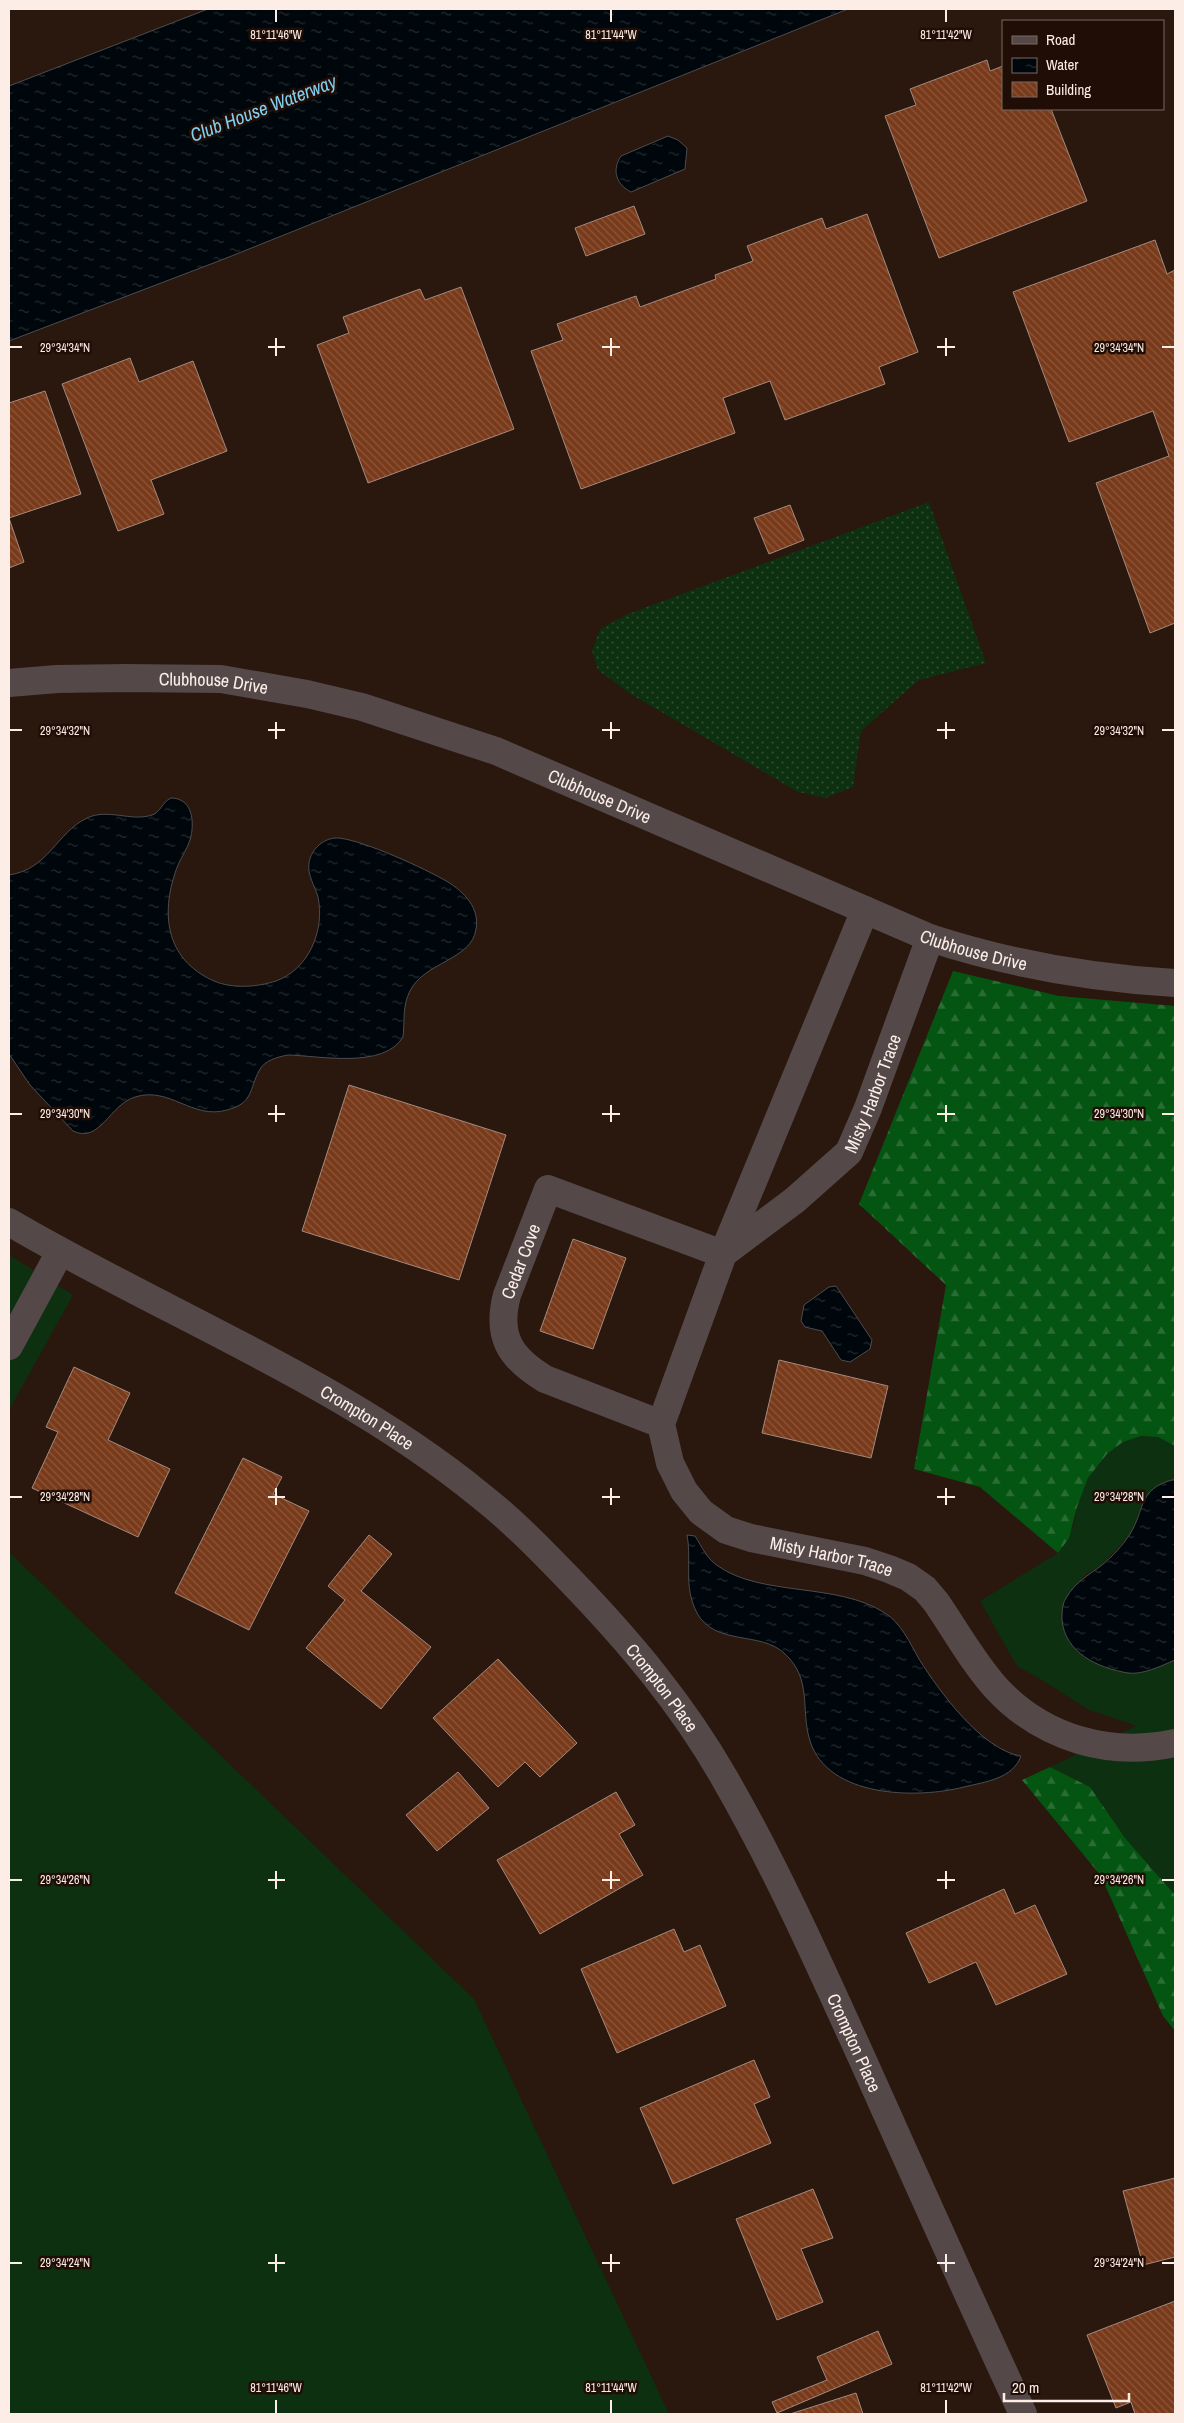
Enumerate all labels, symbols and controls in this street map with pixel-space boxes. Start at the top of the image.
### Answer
legend [1002,20,1164,110]
text: 81°11'46"W [250,27,302,43]
text: 81°11'44"W [585,27,637,43]
text: 81°11'42"W [920,27,972,43]
text: Road [1046,29,1075,50]
text: Water [1046,54,1078,75]
water label: Club House Waterway [186,68,341,148]
text: Building [1046,79,1091,100]
text: 29°34'34"N [40,340,90,356]
text: 29°34'34"N [1094,340,1144,356]
street label: Clubhouse Drive [159,666,270,700]
text: 29°34'32"N [40,723,90,739]
text: 29°34'32"N [1094,723,1144,739]
street label: Clubhouse Drive [544,762,655,829]
street label: Clubhouse Drive [916,923,1030,976]
street label: Misty Harbor Trace [838,1030,906,1157]
text: 29°34'30"N [40,1106,90,1122]
text: 29°34'30"N [1094,1106,1144,1122]
street label: Cedar Cove [494,1220,546,1302]
street label: Crompton Place [316,1378,419,1455]
text: 29°34'28"N [40,1489,90,1505]
text: 29°34'28"N [1094,1489,1144,1505]
street label: Misty Harbor Trace [768,1530,896,1582]
street label: Crompton Place [620,1638,705,1737]
text: 29°34'26"N [40,1872,90,1888]
text: 29°34'26"N [1094,1872,1144,1888]
street label: Crompton Place [822,1989,888,2096]
text: 29°34'24"N [40,2255,90,2271]
text: 29°34'24"N [1094,2255,1144,2271]
scale bar [1004,2370,1129,2402]
text: 20 m [1012,2377,1039,2398]
text: 81°11'46"W [250,2380,302,2396]
text: 81°11'44"W [585,2380,637,2396]
text: 81°11'42"W [920,2380,972,2396]

